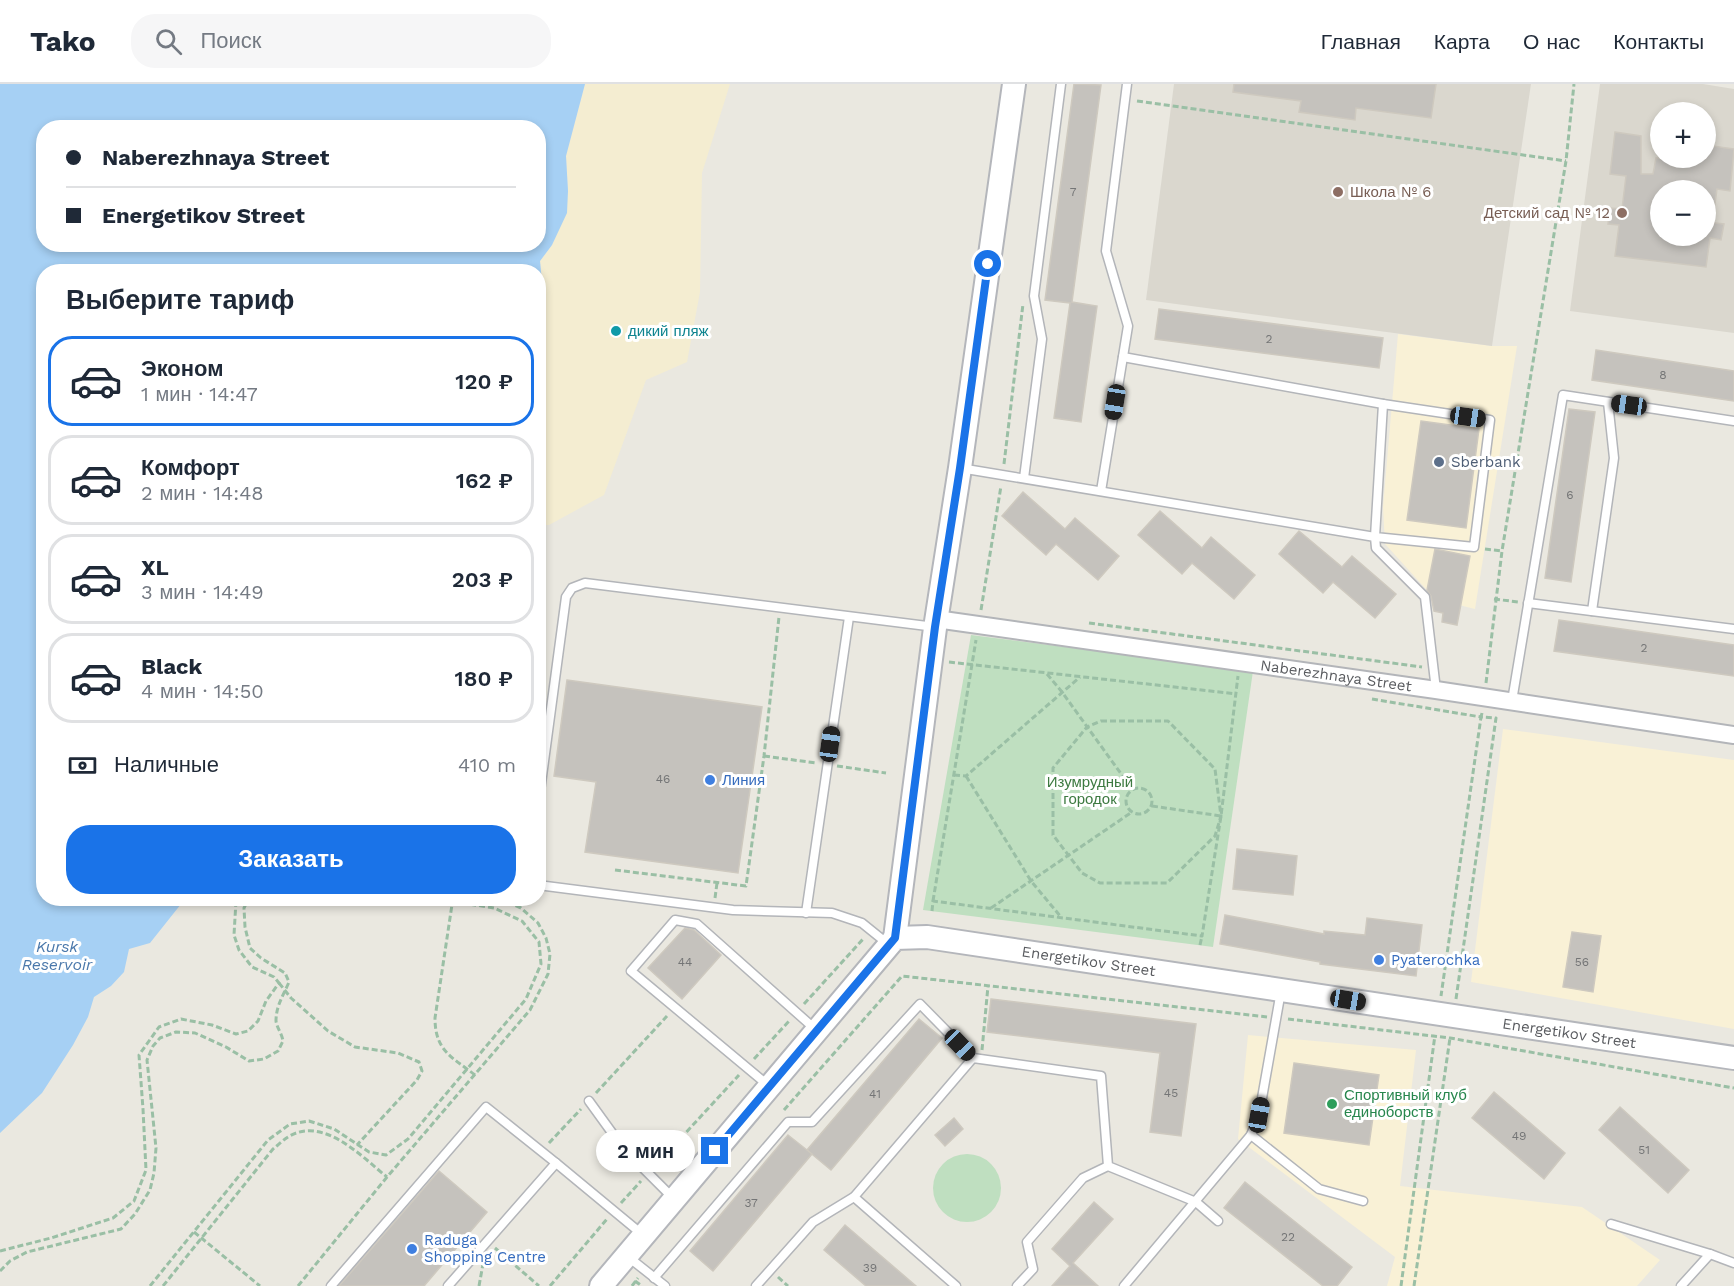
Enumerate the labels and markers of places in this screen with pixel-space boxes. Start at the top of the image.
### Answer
place label: Школа № 6 [1350,183,1431,201]
marker: Школа № 6 [1331,185,1345,199]
place label: Детский сад № 12 [1484,204,1610,222]
marker: Детский сад № 12 [1615,206,1629,220]
place label: дикий пляж [628,322,709,340]
marker: дикий пляж [609,324,623,338]
place label: Sberbank [1451,453,1521,471]
marker: Sberbank [1432,455,1446,469]
place label: Линия [722,771,765,789]
marker: Линия [703,773,717,787]
place label: Pyaterochka [1391,951,1481,969]
marker: Pyaterochka [1372,953,1386,967]
place label: Спортивный клуб единоборств [1344,1086,1467,1121]
marker: Спортивный клуб единоборств [1325,1097,1339,1111]
place label: Raduga Shopping Centre [424,1231,546,1266]
marker: Raduga Shopping Centre [405,1242,419,1256]

